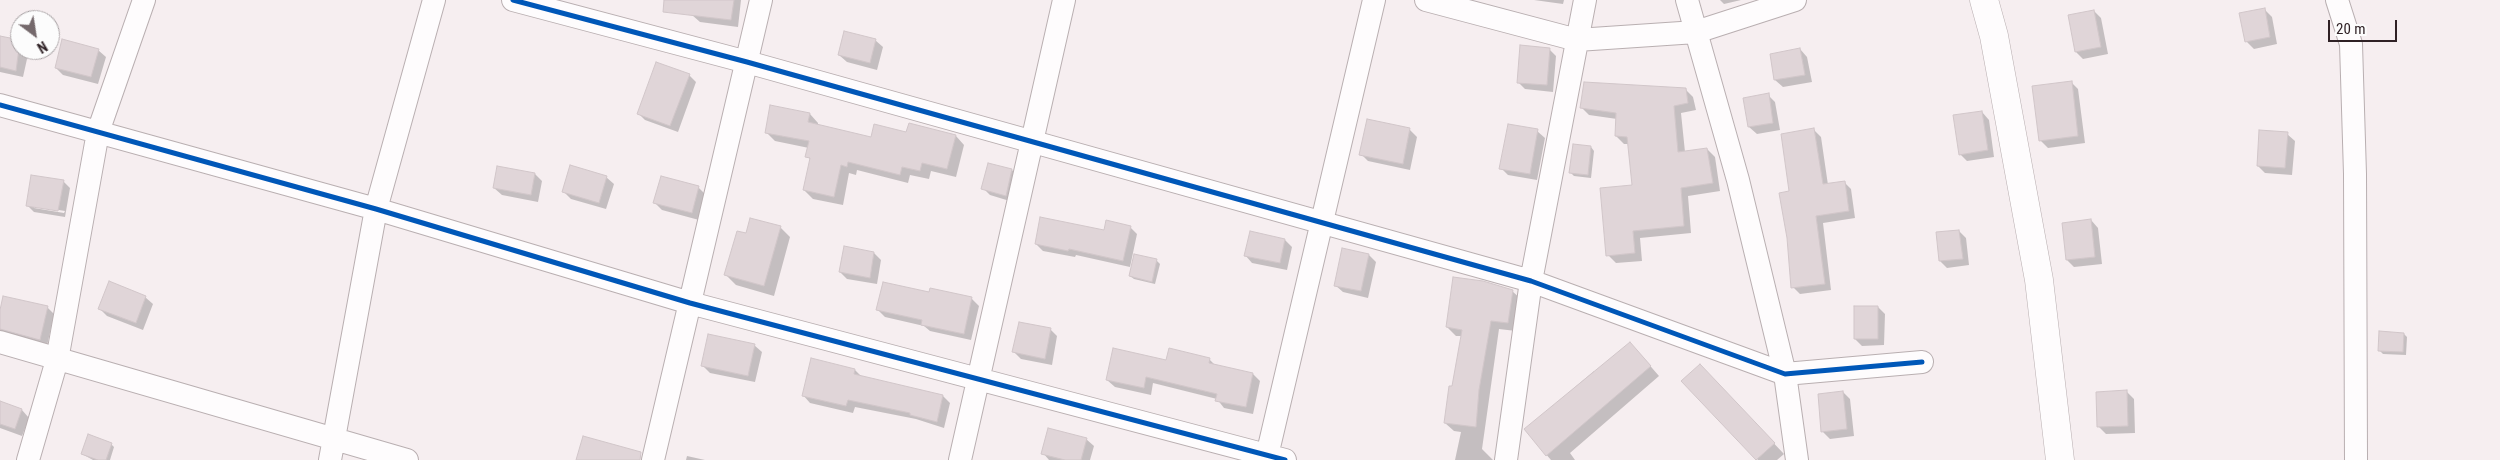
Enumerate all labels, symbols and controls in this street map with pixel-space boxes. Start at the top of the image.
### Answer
north arrow [10,10,60,60]
scale bar [2330,10,2399,42]
text: 20 m [2336,20,2366,38]
text: N [34,38,50,56]

